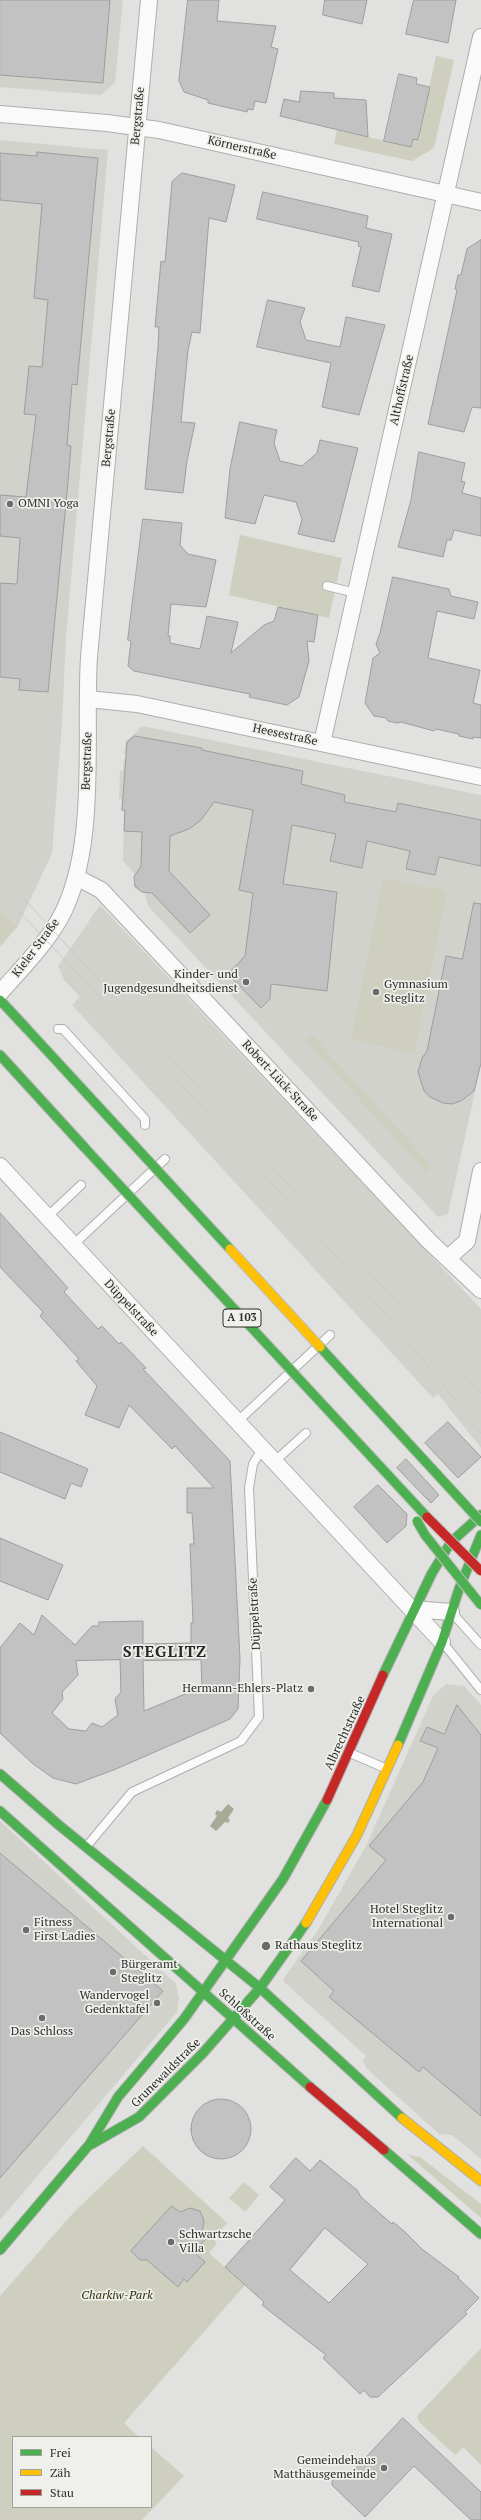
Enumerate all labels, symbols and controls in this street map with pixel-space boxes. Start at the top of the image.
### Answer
street label: Bergstraße [128,86,148,146]
street label: Körnerstraße [206,133,278,163]
street label: Althoffstraße [387,353,417,427]
street label: Bergstraße [99,408,119,468]
place label: OMNI Yoga [18,497,79,511]
marker: OMNI Yoga [5,499,15,509]
street label: Heesestraße [251,721,319,749]
street label: Bergstraße [79,732,95,790]
street label: Kieler Straße [9,916,63,980]
place label: Kinder- und Jugendgesundheitsdienst [103,968,238,996]
marker: Kinder- und Jugendgesundheitsdienst [241,977,251,987]
place label: Gymnasium Steglitz [384,978,448,1006]
marker: Gymnasium Steglitz [371,987,381,997]
street label: Robert-Lück-Straße [239,1037,321,1125]
street label: Düppelstraße [101,1277,161,1339]
road number: A 103 [223,1309,261,1327]
street label: Düppelstraße [246,1577,264,1651]
district label: STEGLITZ [123,1642,207,1662]
place label: Hermann-Ehlers-Platz [182,1682,303,1696]
marker: Hermann-Ehlers-Platz [306,1684,316,1694]
street label: Albrechtstraße [322,1694,368,1772]
place label: Hotel Steglitz International [370,1903,443,1931]
marker: Hotel Steglitz International [446,1912,456,1922]
place label: Fitness First Ladies [34,1916,95,1944]
marker: Fitness First Ladies [21,1925,31,1935]
place label: Rathaus Steglitz [275,1939,362,1953]
marker: Rathaus Steglitz [260,1940,272,1952]
place label: Bürgeramt Steglitz [121,1958,178,1986]
marker: Bürgeramt Steglitz [108,1967,118,1977]
street label: Schloßstraße [216,1986,278,2044]
place label: Wandervogel Gedenktafel [79,1989,149,2017]
marker: Wandervogel Gedenktafel [152,1998,162,2008]
marker: Das Schloss [37,2013,47,2023]
place label: Das Schloss [11,2025,73,2039]
street label: Grunewaldstraße [128,2035,204,2111]
place label: Schwartzsche Villa [179,2228,252,2256]
marker: Schwartzsche Villa [166,2237,176,2247]
park label: Charkiw-Park [81,2289,153,2303]
legend [12,2436,152,2508]
text: Frei [50,2445,71,2460]
place label: Gemeindehaus Matthäusgemeinde [273,2454,376,2482]
marker: Gemeindehaus Matthäusgemeinde [379,2463,389,2473]
text: Zäh [50,2465,70,2480]
text: Stau [50,2485,74,2500]

